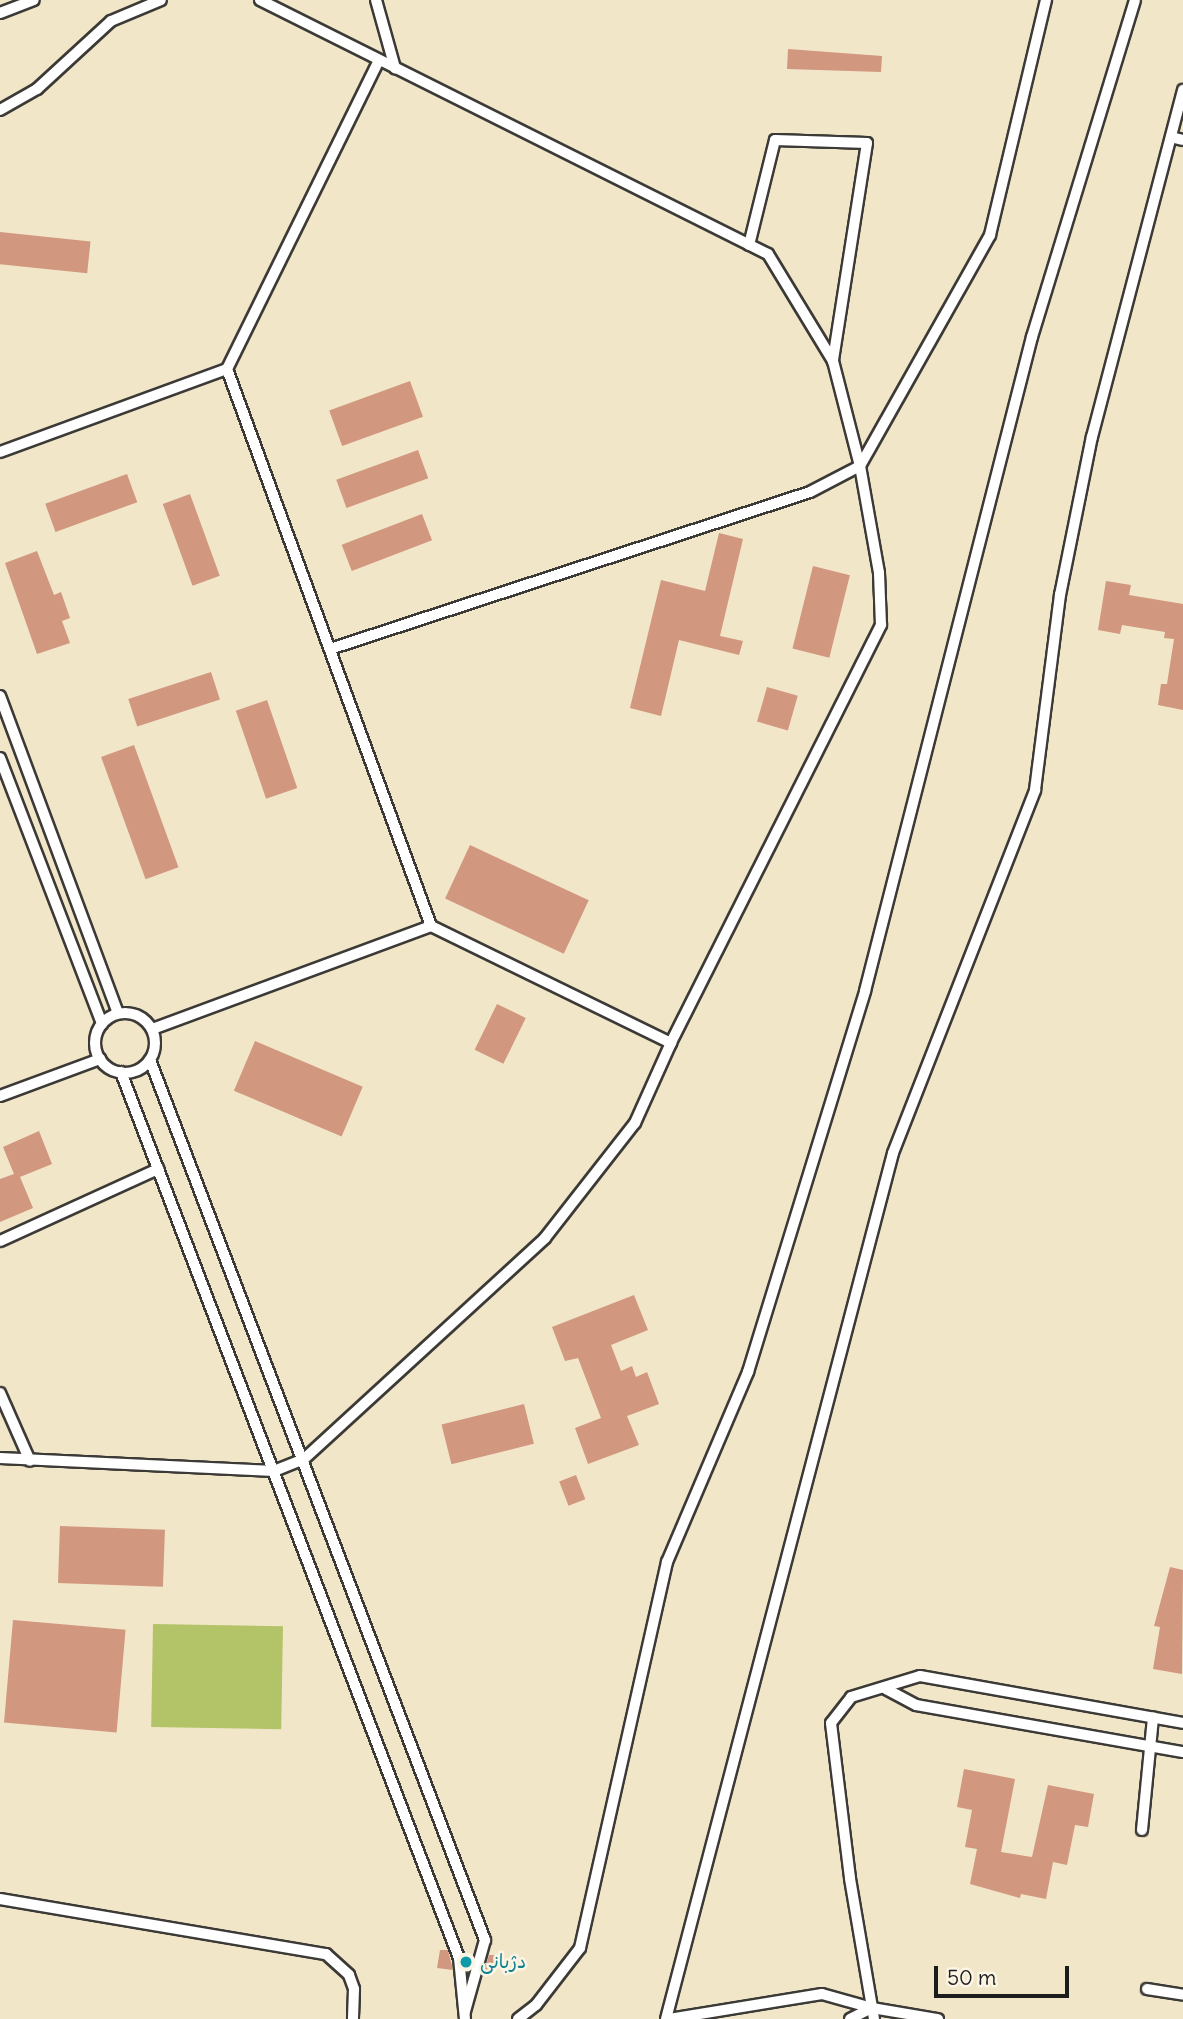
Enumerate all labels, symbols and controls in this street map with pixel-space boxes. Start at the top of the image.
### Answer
place label: دژبانی [480,1951,526,1973]
scale bar [938,1952,1073,1996]
marker: دژبانی [458,1954,474,1970]
text: 50 m [947,1964,996,1991]

